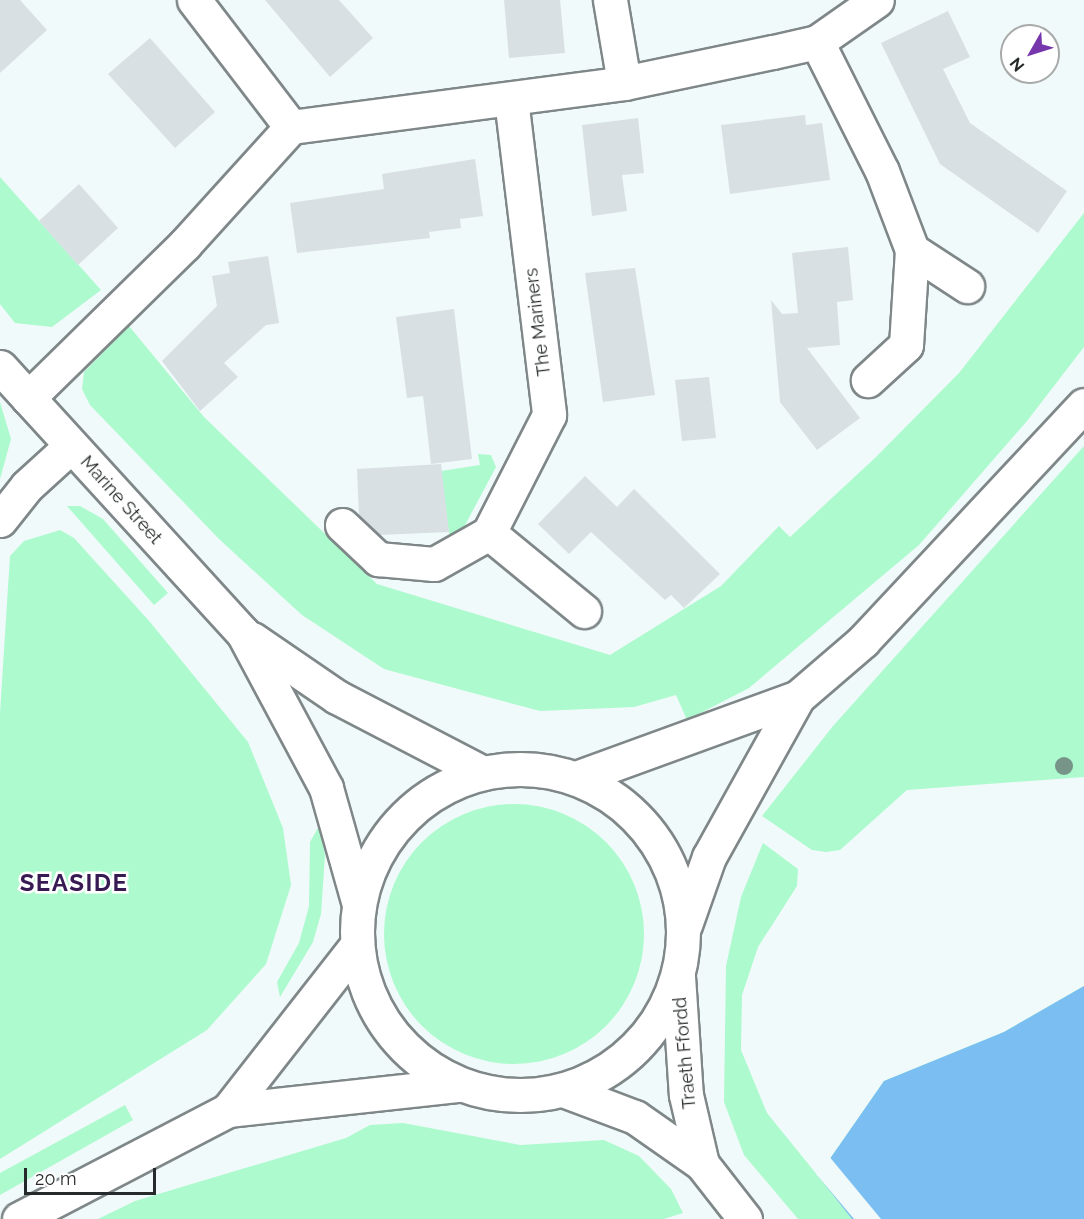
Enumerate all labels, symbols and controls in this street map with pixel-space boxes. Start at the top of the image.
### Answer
north arrow [1000,24,1060,84]
text: N [1006,54,1028,75]
street label: The Mariners [521,267,555,377]
street label: Marine Street [76,451,166,549]
district label: SEASIDE [20,869,128,897]
street label: Traeth Ffordd [669,996,701,1110]
scale bar [27,1156,159,1194]
text: 20 m [35,1168,77,1189]

